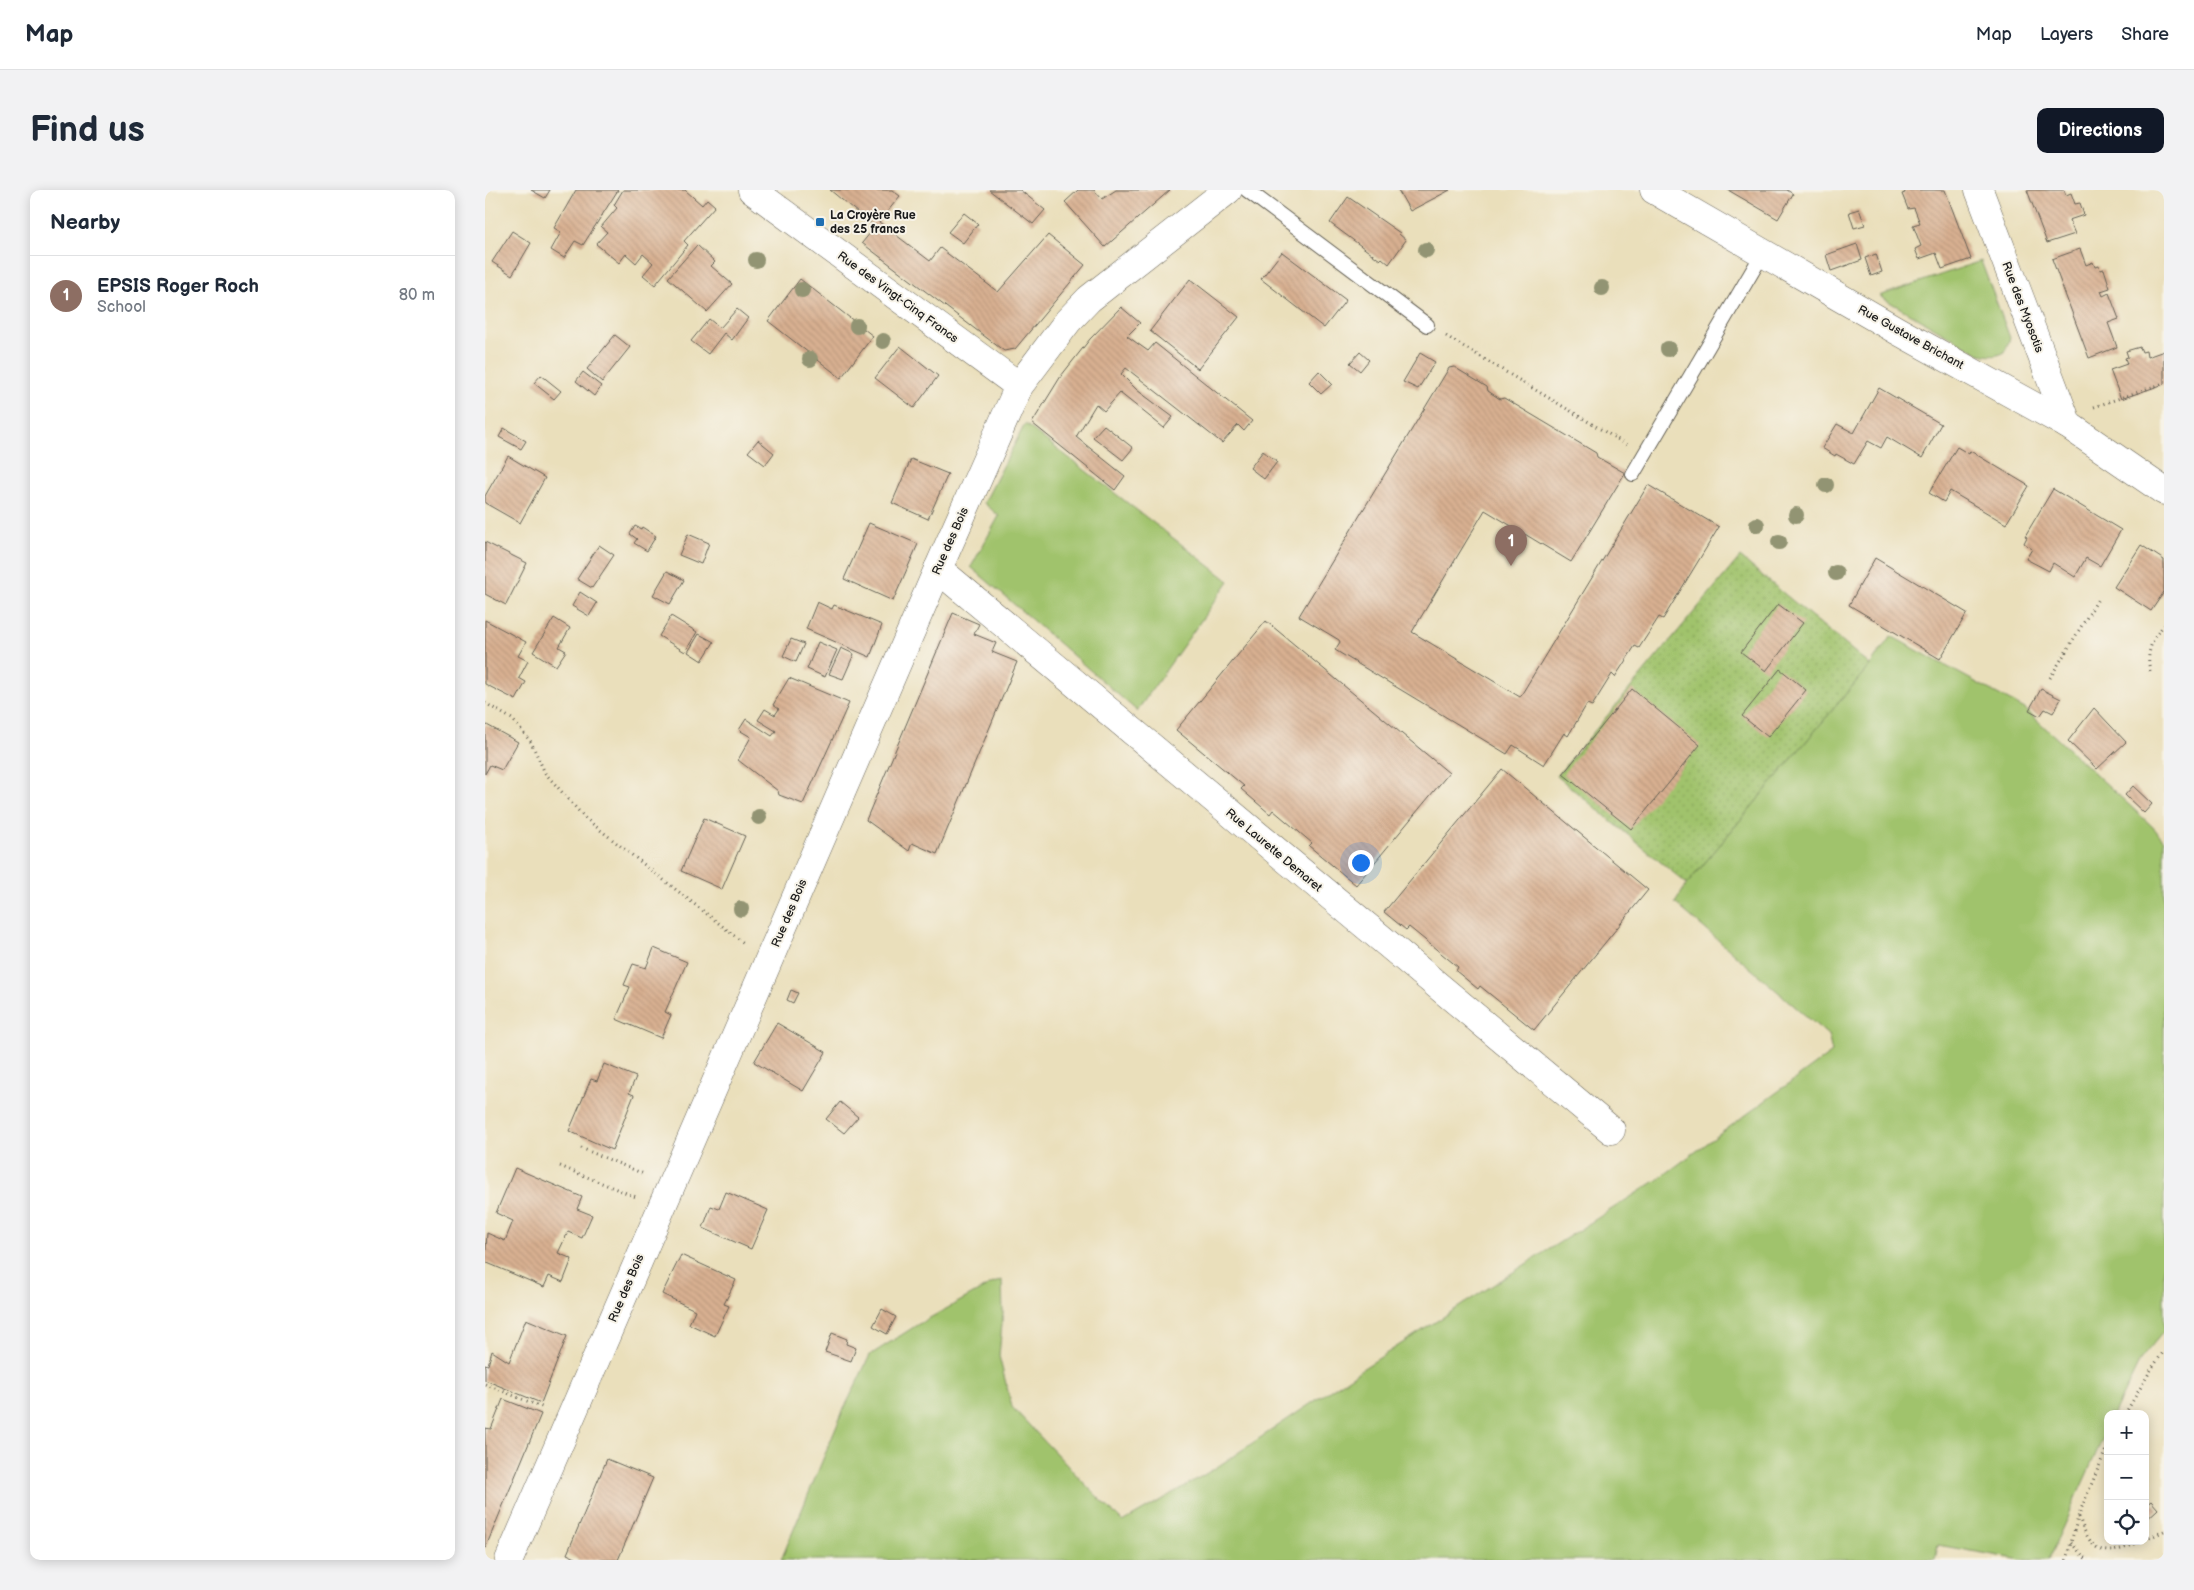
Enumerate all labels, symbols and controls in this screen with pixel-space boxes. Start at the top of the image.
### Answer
text: Map [25,20,73,49]
text: Map [1976,24,2012,45]
text: Layers [2040,24,2093,45]
text: Share [2121,24,2169,45]
button: Directions [2037,108,2164,153]
text: Find us [30,109,145,152]
place label: La Croyère Rue des 25 francs [830,208,916,237]
text: Nearby [50,210,120,235]
marker: La Croyère Rue des 25 francs [814,216,826,228]
street label: Rue des Vingt-Cinq Francs [834,248,961,346]
street label: Rue des Myosotis [1998,260,2047,355]
text: EPSIS Roger Roch [97,275,259,298]
text: 1 [63,286,69,305]
text: 80 m [399,286,435,305]
text: School [97,298,146,317]
street label: Rue Gustave Brichant [1855,302,1967,373]
street label: Rue des Bois [929,505,972,577]
pin: 1 [1495,525,1527,566]
street label: Rue Laurette Demaret [1222,806,1325,895]
your location [1348,850,1374,876]
street label: Rue des Bois [768,877,811,950]
street label: Rue des Bois [605,1252,648,1325]
map controls [2104,1410,2149,1545]
button: + [2104,1410,2149,1455]
button: − [2104,1455,2149,1500]
button: locate [2104,1500,2149,1545]

